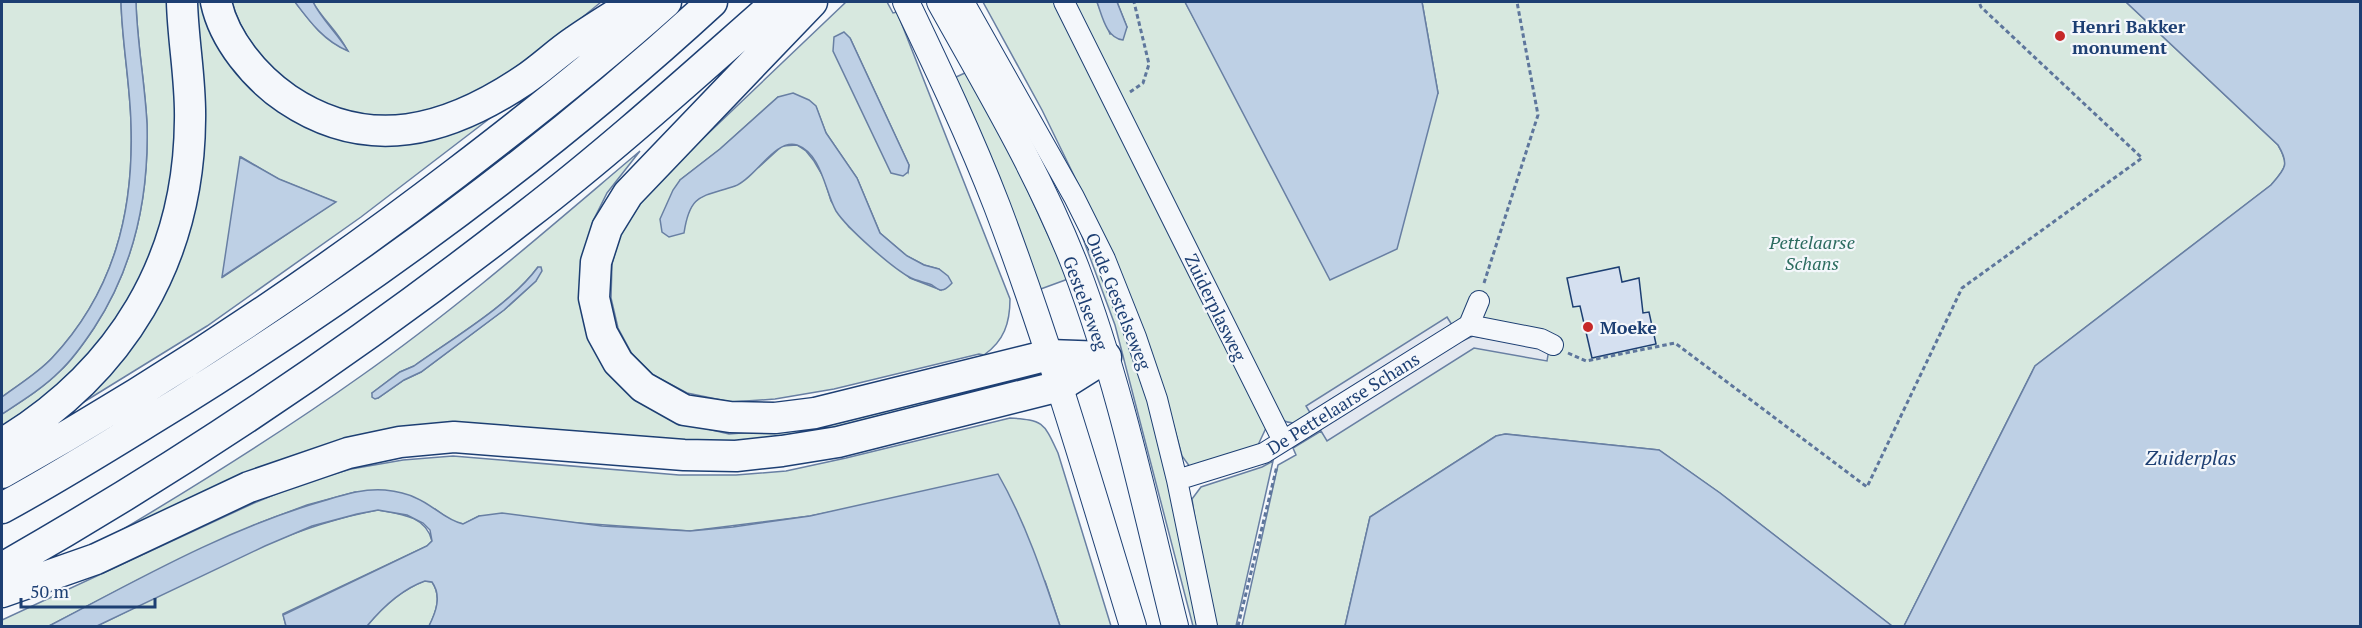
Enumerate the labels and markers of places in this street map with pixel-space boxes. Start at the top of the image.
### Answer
place label: Henri Bakker monument [2072,14,2186,59]
marker: Henri Bakker monument [2053,29,2067,43]
place label: Moeke [1600,315,1657,339]
marker: Moeke [1581,320,1595,334]

